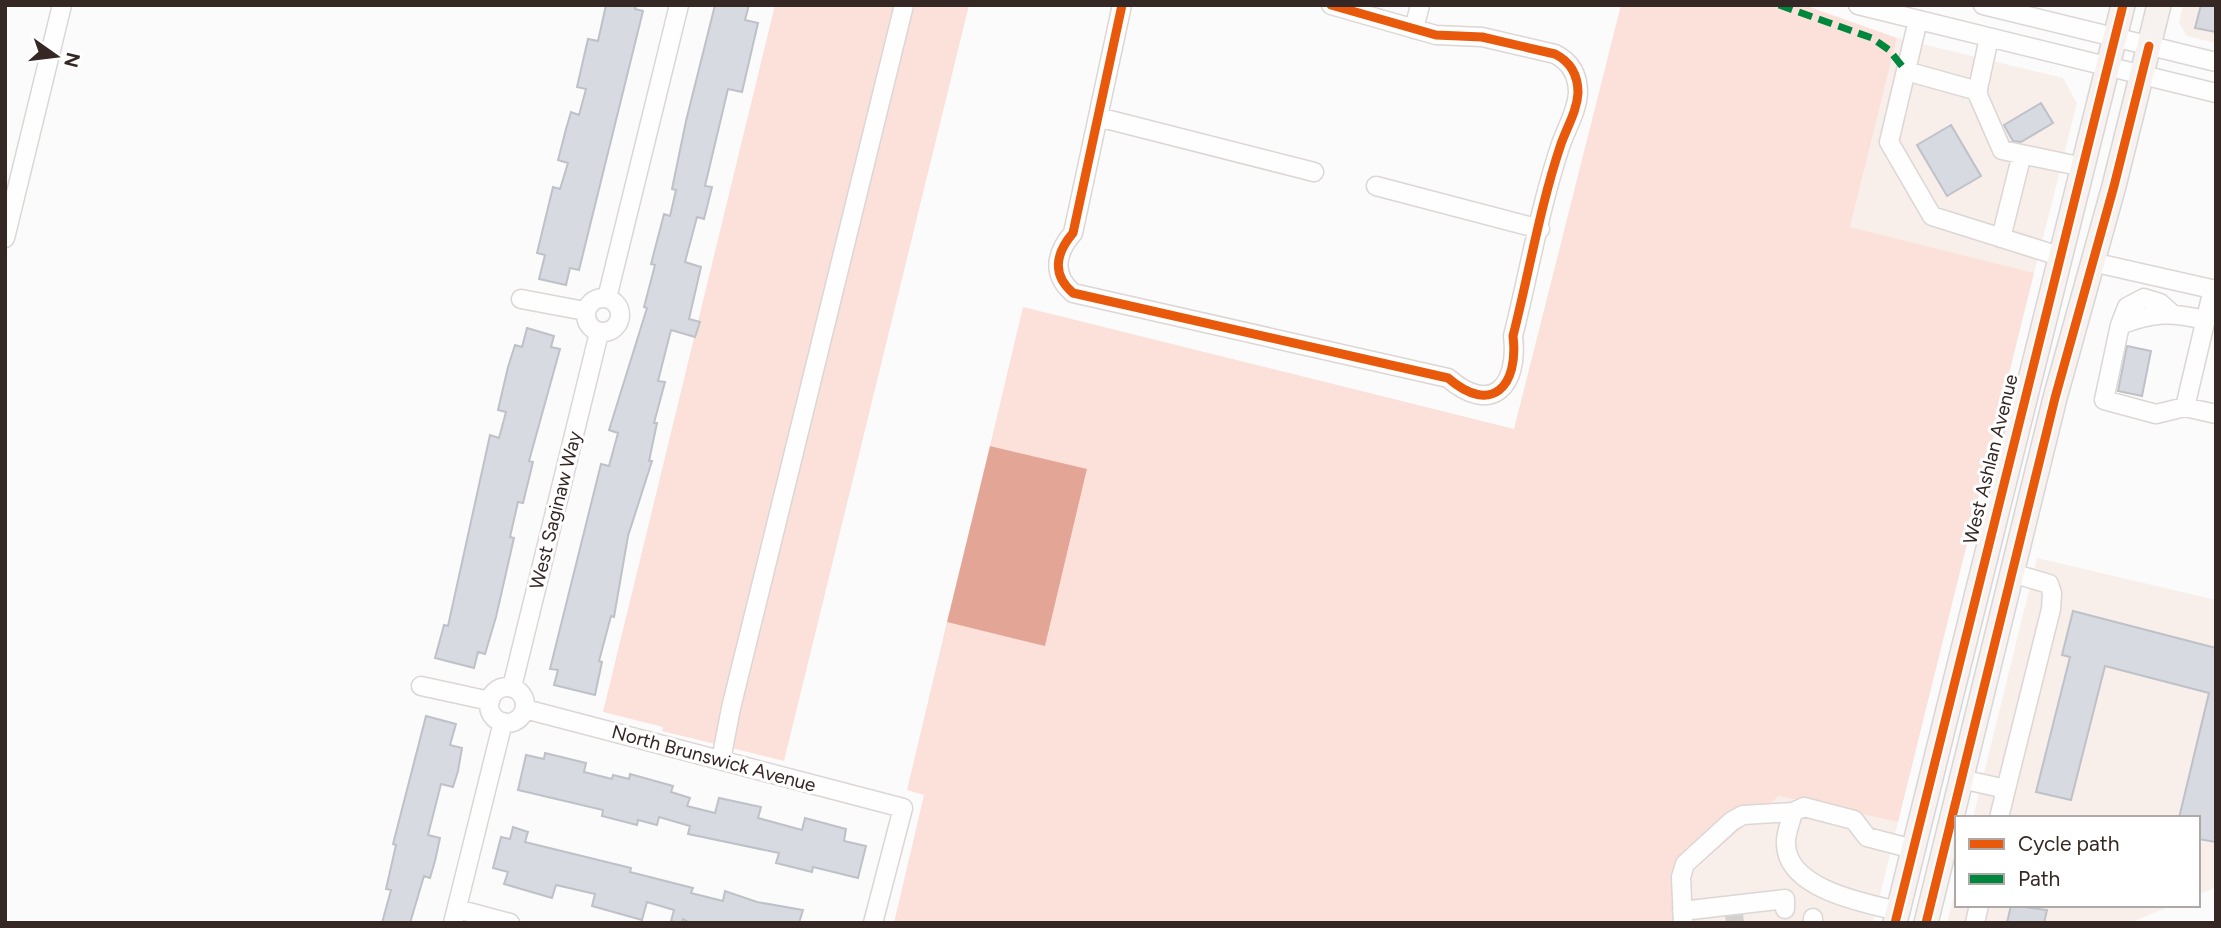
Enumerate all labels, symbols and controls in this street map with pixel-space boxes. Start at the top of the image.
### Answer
north arrow [21,21,91,91]
text: N [59,50,85,70]
street label: West Ashlan Avenue [1958,372,2023,546]
street label: West Saginaw Way [525,429,586,592]
street label: North Brunswick Avenue [609,720,818,797]
legend [1955,816,2200,907]
text: Cycle path [2018,831,2119,856]
text: Path [2018,866,2060,891]

